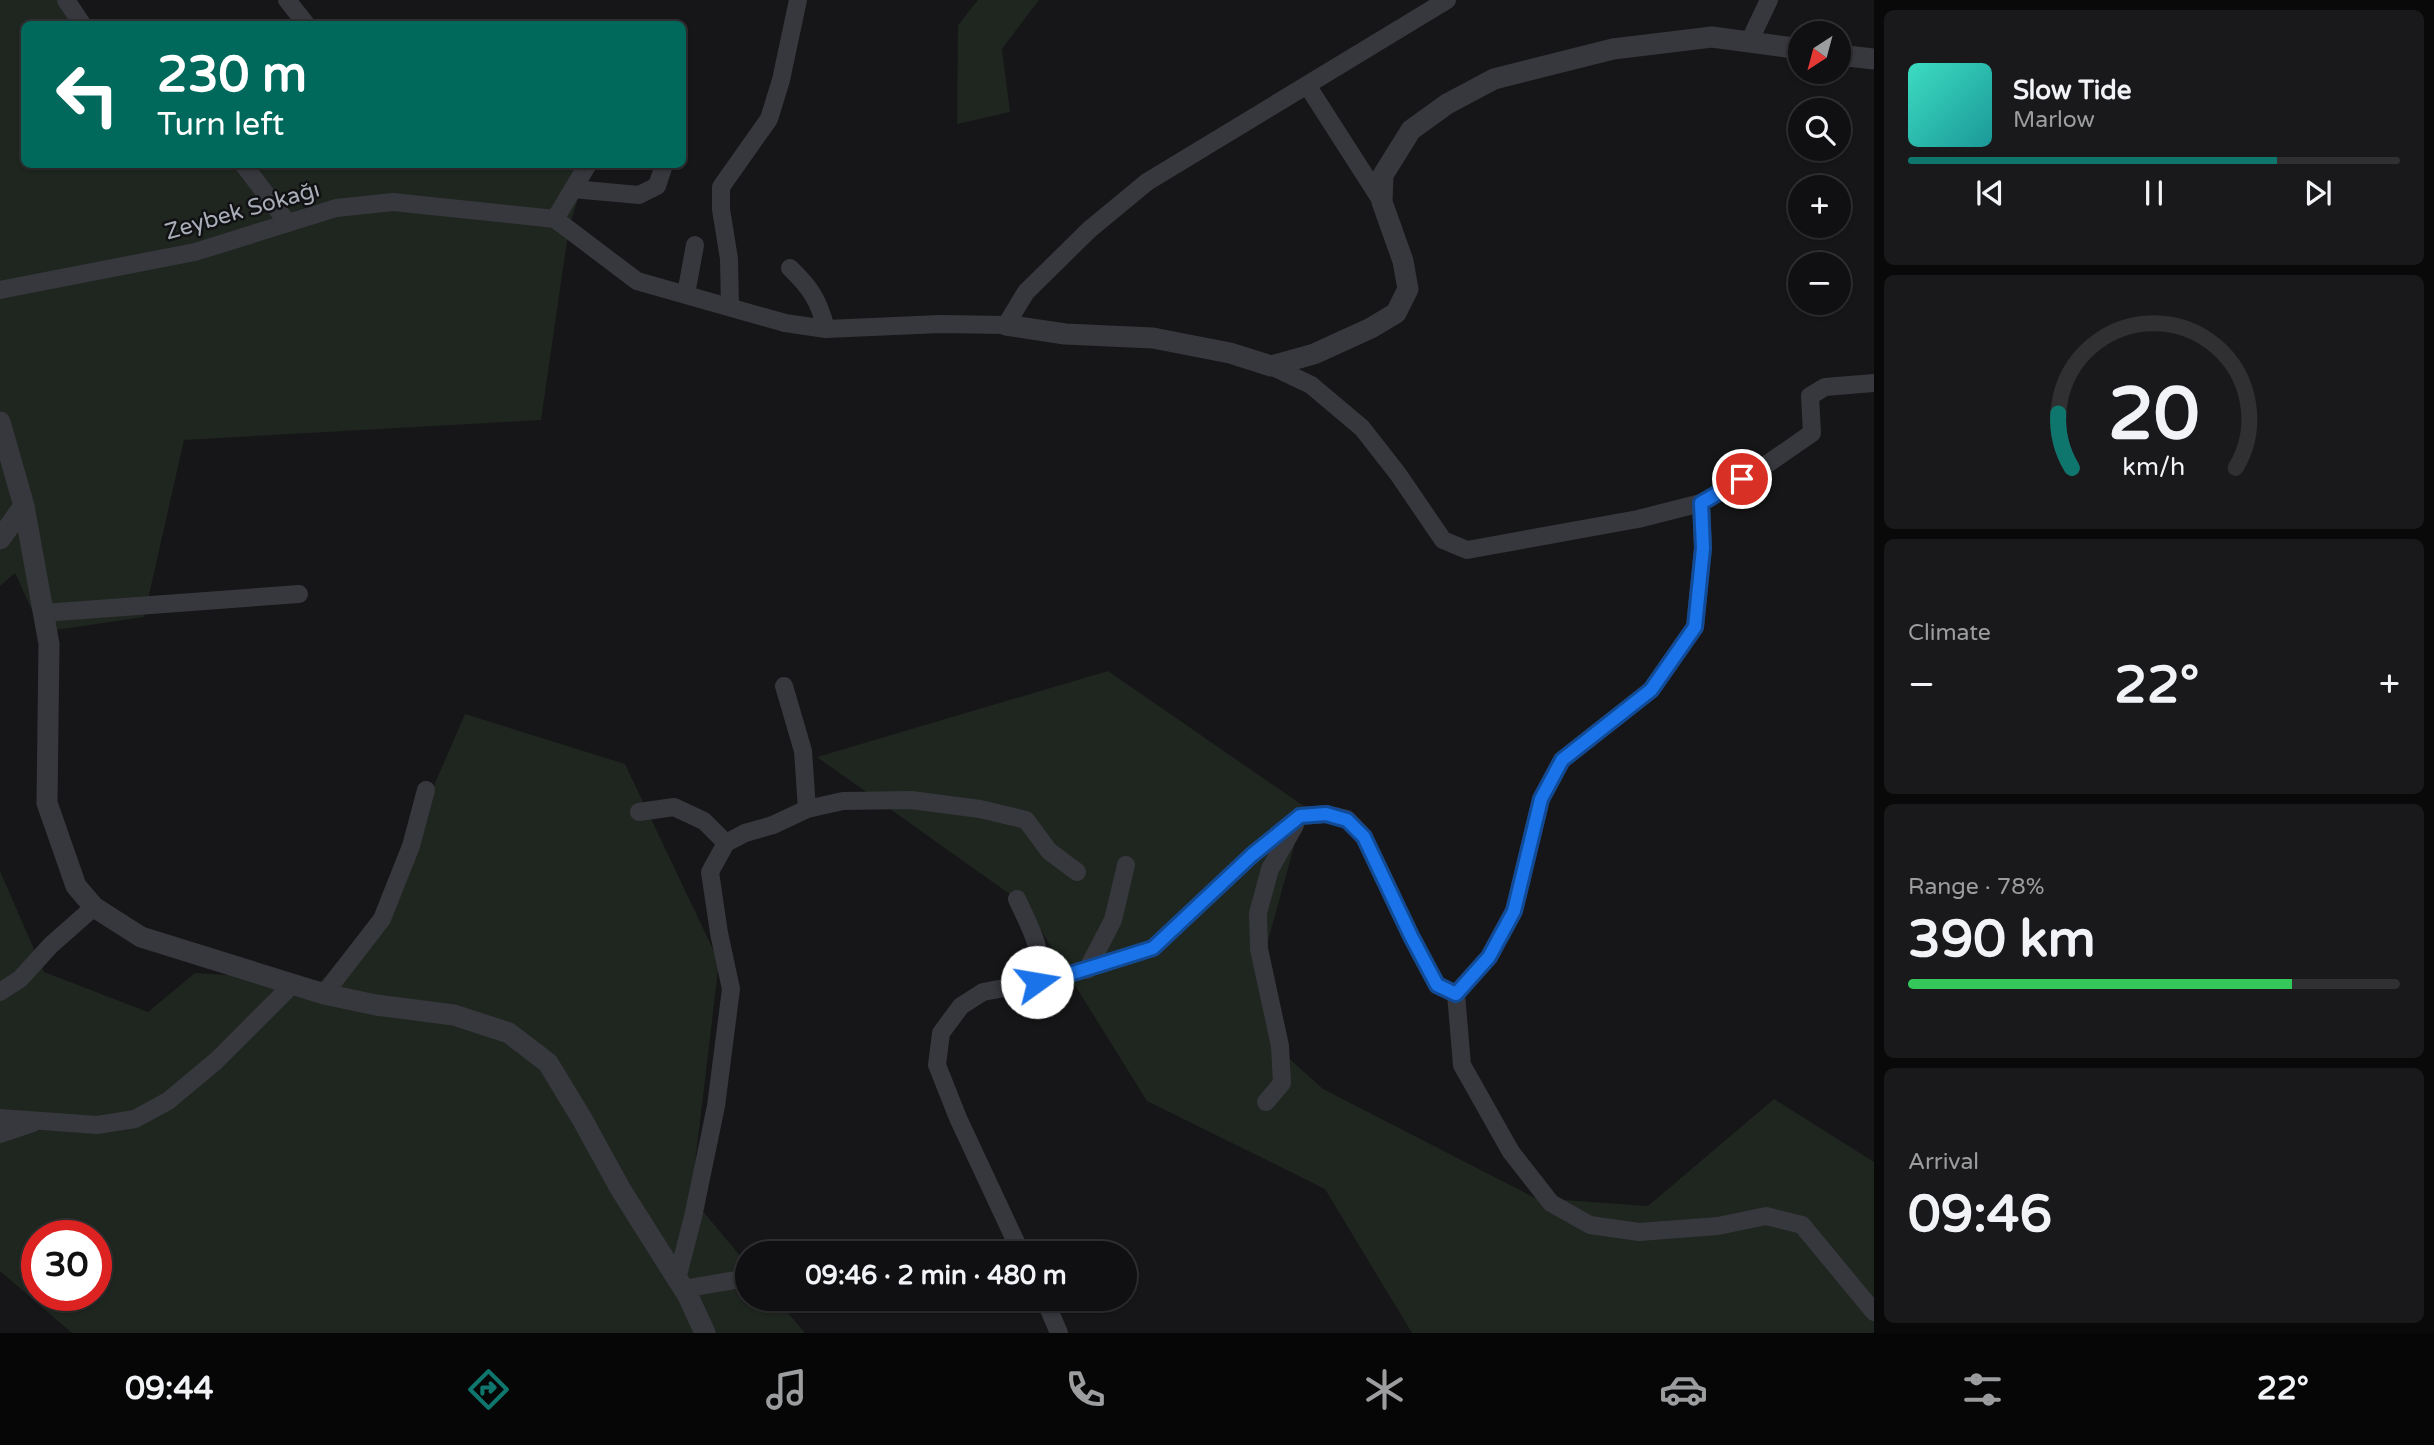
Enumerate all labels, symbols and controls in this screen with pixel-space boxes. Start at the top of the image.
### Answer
north arrow [1788,21,1852,84]
map controls [1788,21,1851,315]
text: 230 m [157,46,307,105]
icon: left [42,49,133,140]
text: Slow Tide [2013,75,2131,106]
button: search [1788,98,1851,161]
text: Turn left [157,106,284,144]
text: Marlow [2013,106,2095,134]
icon: previous [1971,174,2009,212]
icon: pause [2135,174,2173,212]
icon: next [2299,174,2337,212]
button: + [1788,175,1851,238]
street label: Zeybek Sokağı [162,176,323,246]
button: − [1788,252,1851,315]
text: 20 [2108,371,2200,459]
pin [1712,449,1772,509]
text: km/h [2123,452,2185,482]
icon: arrive [1723,460,1761,498]
text: Climate [1908,619,1991,647]
text: 22° [2114,654,2199,717]
text: − [1908,662,1935,708]
text: + [2379,662,2400,708]
text: Range · 78% [1908,873,2044,901]
text: 390 km [1908,908,2096,971]
position arrow [1000,945,1074,1019]
text: Arrival [1908,1148,1979,1176]
text: 09:46 [1908,1183,2052,1246]
speed limit sign: 30 [21,1220,112,1311]
text: 09:46 · 2 min · 480 m [805,1260,1067,1291]
icon: directions [464,1365,513,1414]
icon: music [762,1365,811,1414]
icon: phone [1061,1365,1110,1414]
icon: climate [1360,1365,1409,1414]
icon: car [1659,1365,1708,1414]
icon: filters [1958,1365,2007,1414]
text: 09:44 [125,1370,214,1408]
text: 22° [2257,1370,2309,1408]

